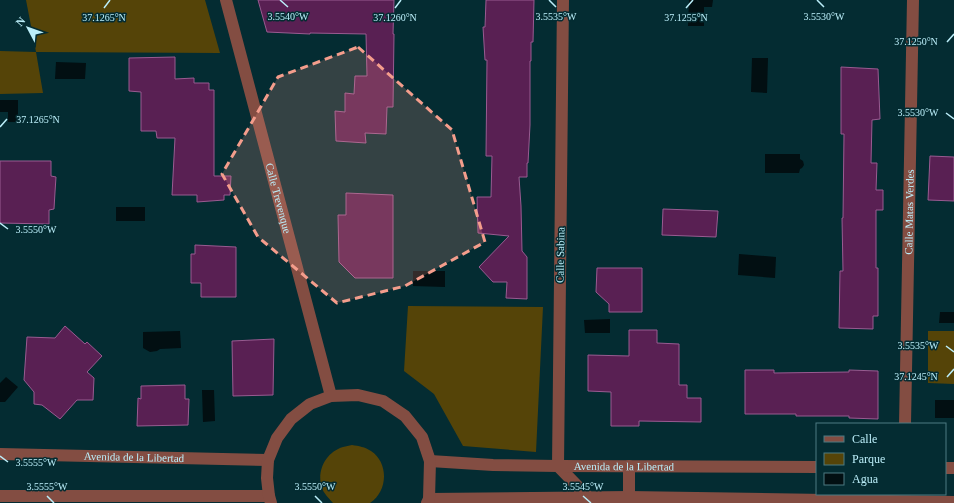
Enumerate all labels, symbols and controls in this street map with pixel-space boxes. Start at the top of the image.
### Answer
north arrow [8,8,48,48]
text: 3.5540°W [268,11,309,22]
text: 3.5535°W [536,11,577,22]
text: 3.5530°W [804,11,845,22]
text: 37.1265°N [82,12,126,23]
text: 37.1260°N [373,12,417,23]
text: 37.1255°N [664,12,708,23]
text: N [13,14,28,28]
text: 37.1250°N [894,36,938,47]
text: 3.5530°W [898,107,939,118]
text: 37.1265°N [16,114,60,125]
street label: Calle Trevenque [263,162,294,235]
street label: Calle Matas Verdes [902,169,916,255]
text: 3.5550°W [16,224,57,235]
street label: Calle Sabina [554,227,566,283]
text: 3.5535°W [898,340,939,351]
text: 37.1245°N [894,371,938,382]
legend [816,423,946,495]
text: Calle [852,432,877,446]
street label: Avenida de la Libertad [84,450,185,464]
text: Parque [852,452,885,466]
text: 3.5555°W [16,457,57,468]
street label: Avenida de la Libertad [574,460,675,472]
text: Agua [852,472,879,486]
text: 3.5555°W [27,481,68,492]
text: 3.5550°W [295,481,336,492]
text: 3.5545°W [563,481,604,492]

